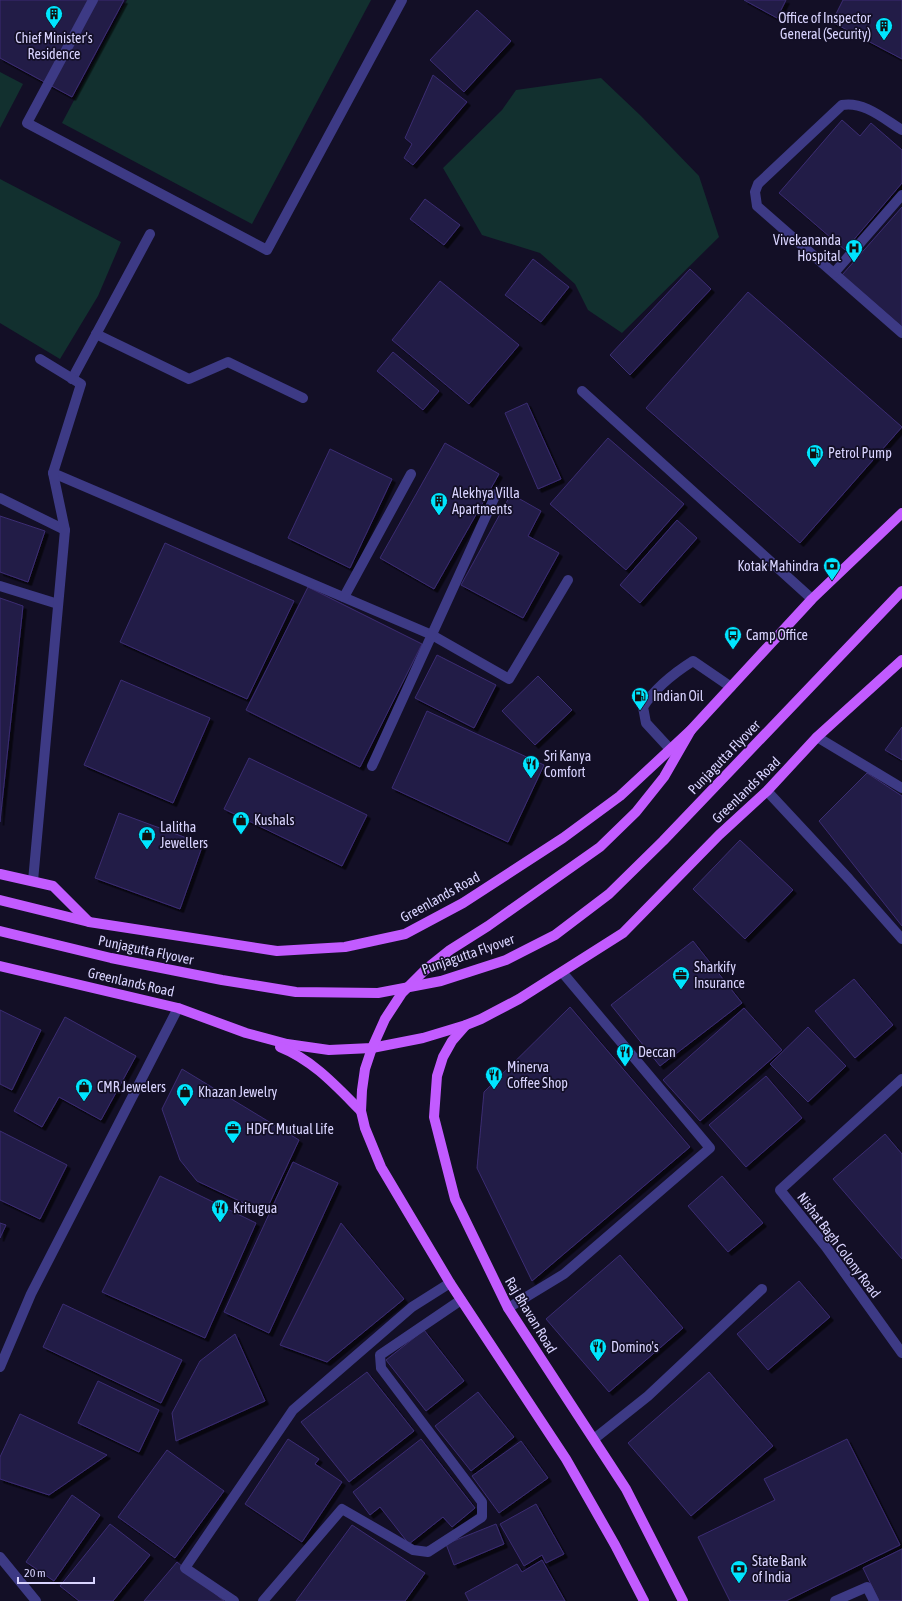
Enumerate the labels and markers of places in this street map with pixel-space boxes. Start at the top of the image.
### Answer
building icon: Chief Minister's Residence [44,4,64,29]
place label: Office of Inspector General (Security) [778,10,872,42]
building icon: Office of Inspector General (Security) [874,16,894,41]
place label: Chief Minister's Residence [15,30,93,62]
place label: Vivekananda Hospital [773,232,841,264]
hospital icon: Vivekananda Hospital [844,238,864,263]
fuel station icon: Petrol Pump [805,443,825,468]
place label: Petrol Pump [828,445,892,461]
place label: Alekhya Villa Apartments [452,485,520,517]
building icon: Alekhya Villa Apartments [429,491,449,516]
bank icon: Kotak Mahindra [822,556,842,581]
place label: Kotak Mahindra [738,558,819,574]
bus stop icon: Camp Office [723,625,743,650]
place label: Camp Office [746,627,808,643]
fuel station icon: Indian Oil [630,686,650,711]
place label: Indian Oil [653,688,704,704]
place label: Sri Kanya Comfort [544,748,591,780]
restaurant icon: Sri Kanya Comfort [521,754,541,779]
shop icon: Kushals [231,810,251,835]
place label: Kushals [254,812,294,828]
place label: Lalitha Jewellers [160,819,208,851]
shop icon: Lalitha Jewellers [137,825,157,850]
place label: Sharkify Insurance [694,959,745,991]
office icon: Sharkify Insurance [671,965,691,990]
restaurant icon: Deccan [615,1042,635,1067]
place label: Deccan [638,1044,676,1060]
place label: Minerva Coffee Shop [507,1059,568,1091]
restaurant icon: Minerva Coffee Shop [484,1065,504,1090]
shop icon: CMR Jewelers [74,1077,94,1102]
place label: CMR Jewelers [97,1079,166,1095]
shop icon: Khazan Jewelry [175,1082,195,1107]
place label: Khazan Jewelry [198,1084,278,1100]
office icon: HDFC Mutual Life [223,1119,243,1144]
place label: HDFC Mutual Life [246,1121,334,1137]
restaurant icon: Kritugua [210,1198,230,1223]
place label: Kritugua [233,1200,277,1216]
restaurant icon: Domino's [588,1337,608,1362]
place label: Domino's [611,1339,659,1355]
place label: State Bank of India [752,1553,807,1585]
bank icon: State Bank of India [729,1559,749,1584]

